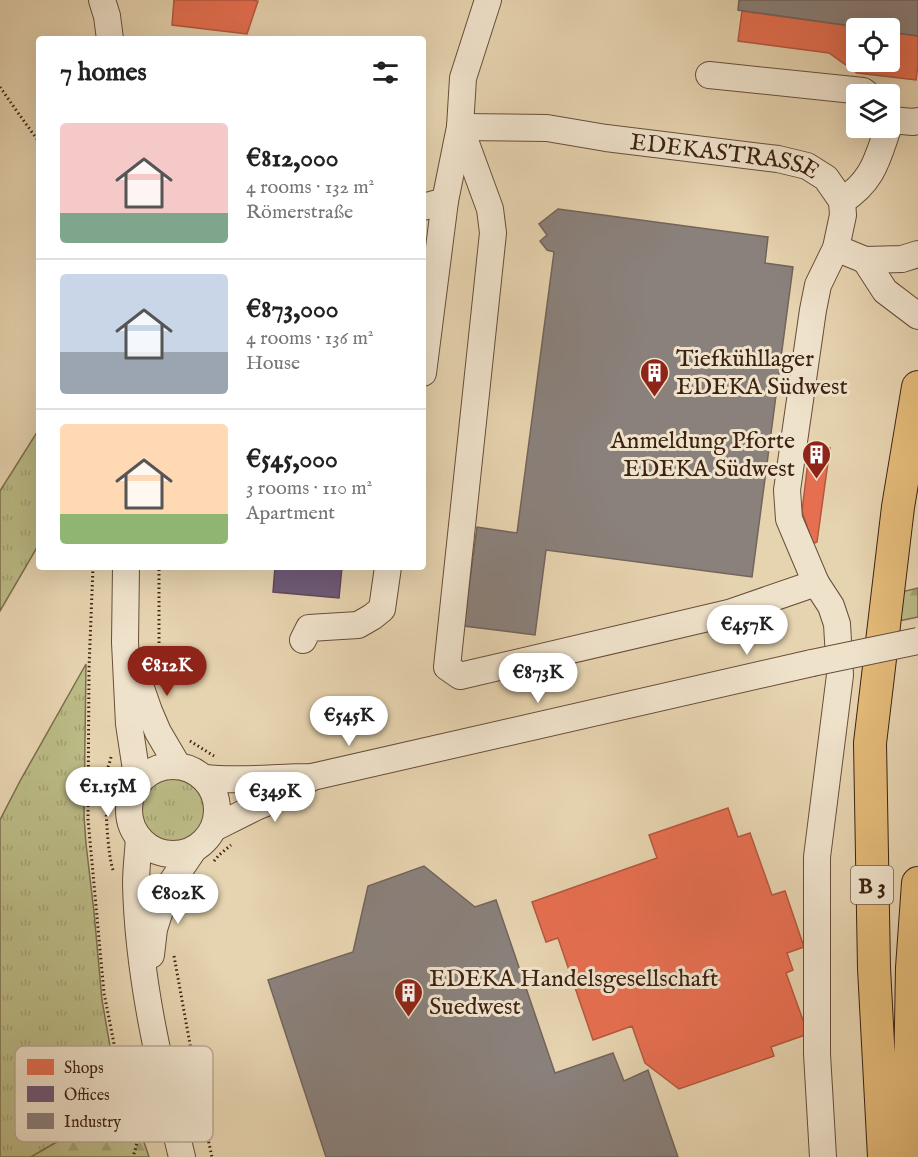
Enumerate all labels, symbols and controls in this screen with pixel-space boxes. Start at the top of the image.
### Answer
map controls [846,18,900,138]
button: locate [846,18,900,72]
text: 7 homes [60,56,147,89]
icon: filters [369,56,402,89]
button: layers [846,84,900,138]
street label: EDEKASTRASSE [628,127,825,187]
text: €812,000 [246,142,339,175]
icon: home [108,147,180,219]
text: 4 rooms · 132 m² [246,175,374,200]
text: Römerstraße [246,200,353,225]
text: €873,000 [246,293,339,326]
icon: home [108,298,180,370]
text: 4 rooms · 136 m² [246,326,373,351]
place label: Tiefkühllager EDEKA Südwest [676,344,848,403]
text: House [246,351,300,376]
building icon: Tiefkühllager EDEKA Südwest [639,356,671,398]
place label: Anmeldung Pforte EDEKA Südwest [609,426,795,485]
building icon: Anmeldung Pforte EDEKA Südwest [800,438,832,480]
text: €545,000 [246,443,338,476]
icon: home [108,448,180,520]
text: 3 rooms · 110 m² [246,476,372,501]
text: Apartment [246,501,335,526]
pin: €457K [705,605,789,656]
text: €457K [721,612,773,637]
pin: €812K [125,646,209,697]
text: €812K [142,653,192,678]
pin: €873K [496,653,580,704]
text: €873K [513,660,563,685]
pin: €545K [307,696,391,747]
text: €545K [324,703,374,728]
pin: €1.15M [59,767,157,818]
pin: €349K [233,772,317,823]
text: €1.15M [80,774,136,799]
text: €349K [249,779,301,804]
road number: B 3 [851,866,893,904]
pin: €802K [136,874,220,925]
text: €802K [151,881,205,906]
place label: EDEKA Handelsgesellschaft Suedwest [429,964,718,1023]
building icon: EDEKA Handelsgesellschaft Suedwest [392,976,424,1018]
legend [15,1046,213,1142]
text: Shops [64,1059,104,1079]
text: Offices [64,1086,110,1106]
text: Industry [64,1113,121,1133]

